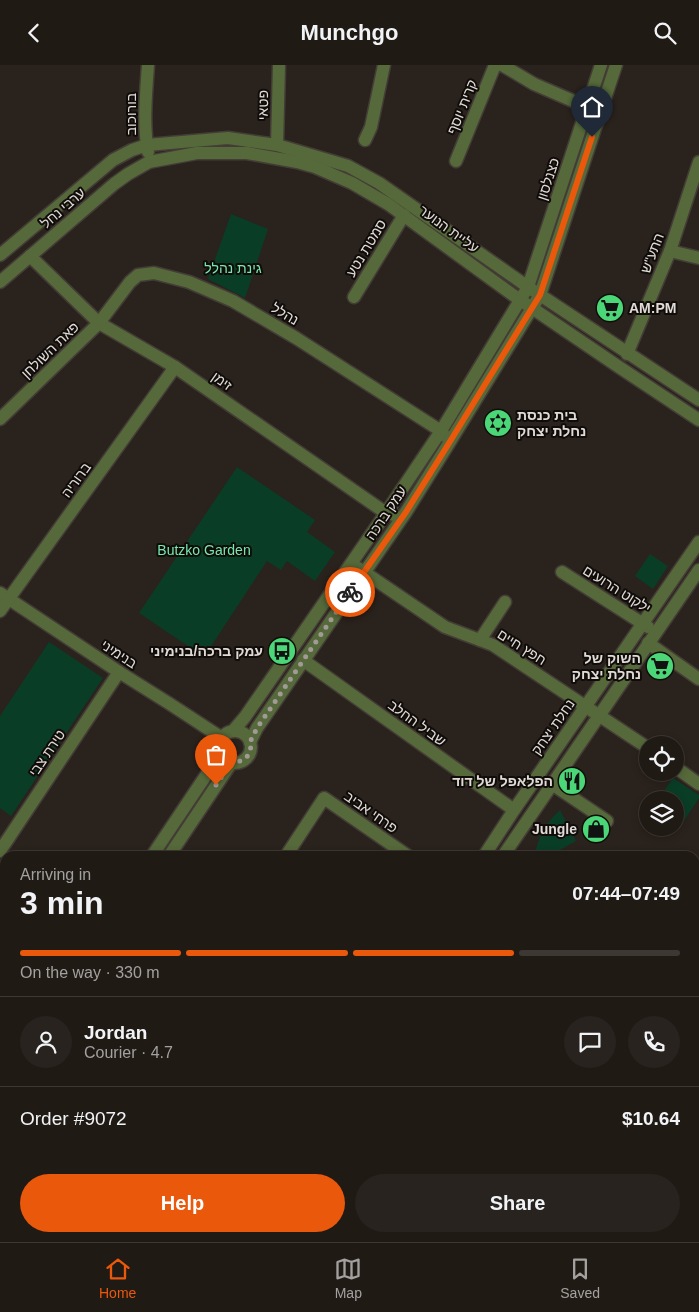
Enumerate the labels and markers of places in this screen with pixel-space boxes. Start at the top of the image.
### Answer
pin [571,86,613,137]
supermarket icon: AM:PM [595,293,625,323]
place label: AM:PM [629,300,676,316]
place label: בית כנסת נחלת יצחק [517,407,586,439]
synagogue icon: בית כנסת נחלת יצחק [483,408,513,438]
bus stop icon: עמק ברכה/בנימיני [267,636,297,666]
place label: עמק ברכה/בנימיני [150,643,263,659]
place label: השוק של נחלת יצחק [572,650,641,682]
supermarket icon: השוק של נחלת יצחק [645,651,675,681]
pin [195,734,237,785]
restaurant icon: הפלאפל של דוד [557,766,587,796]
place label: הפלאפל של דוד [452,773,553,789]
shop icon: Jungle [581,814,611,844]
place label: Jungle [532,821,577,837]

